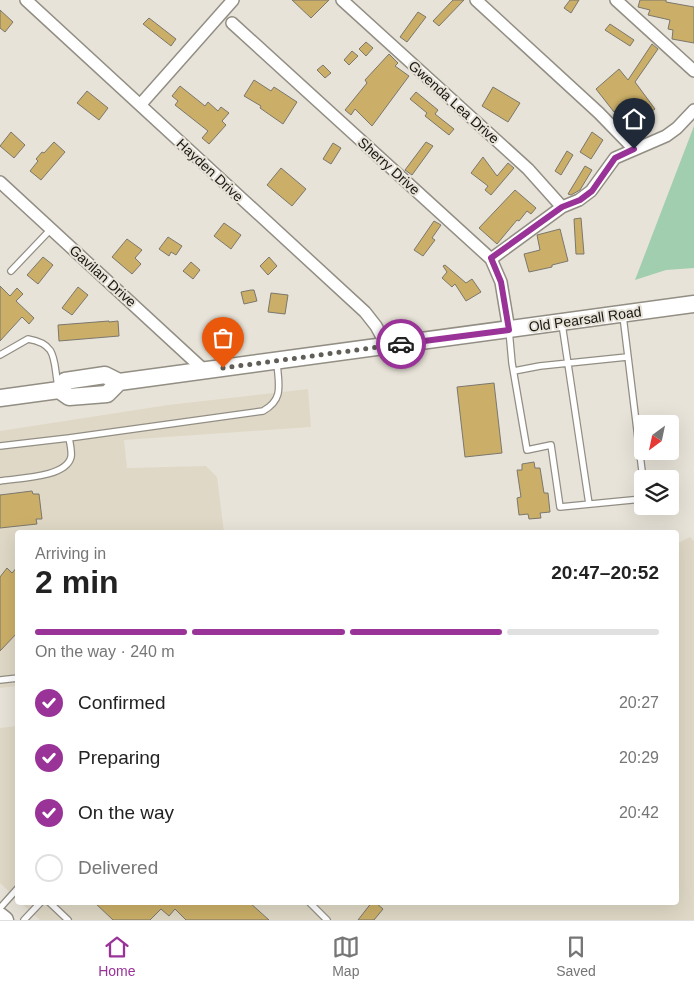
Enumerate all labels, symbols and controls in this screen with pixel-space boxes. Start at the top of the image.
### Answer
street label: Gwenda Lea Drive [406,57,503,147]
pin [613,98,655,149]
icon: home [620,105,648,133]
street label: Sherry Drive [355,134,423,198]
street label: Hayden Drive [174,135,247,205]
street label: Gavilan Drive [66,242,140,310]
street label: Old Pearsall Road [528,303,642,335]
pin [202,317,244,368]
courier [376,319,426,369]
icon: bag [209,324,237,352]
icon: car [387,330,415,358]
north arrow [634,415,679,460]
map controls [634,415,679,515]
button: layers [634,470,679,515]
text: Arriving in [35,545,106,562]
text: 20:47–20:52 [551,562,659,583]
text: 2 min [35,564,119,600]
text: On the way · 240 m [35,643,175,660]
icon: check [35,689,63,717]
text: Confirmed [78,692,166,713]
text: 20:27 [619,694,659,711]
icon: check [35,744,63,772]
text: Preparing [78,747,160,768]
text: 20:29 [619,749,659,766]
icon: check [35,799,63,827]
text: On the way [78,802,174,823]
text: 20:42 [619,804,659,821]
text: Delivered [78,857,158,878]
tab: Home [98,933,136,979]
tab: Map [332,933,360,979]
tab: Saved [556,933,596,979]

